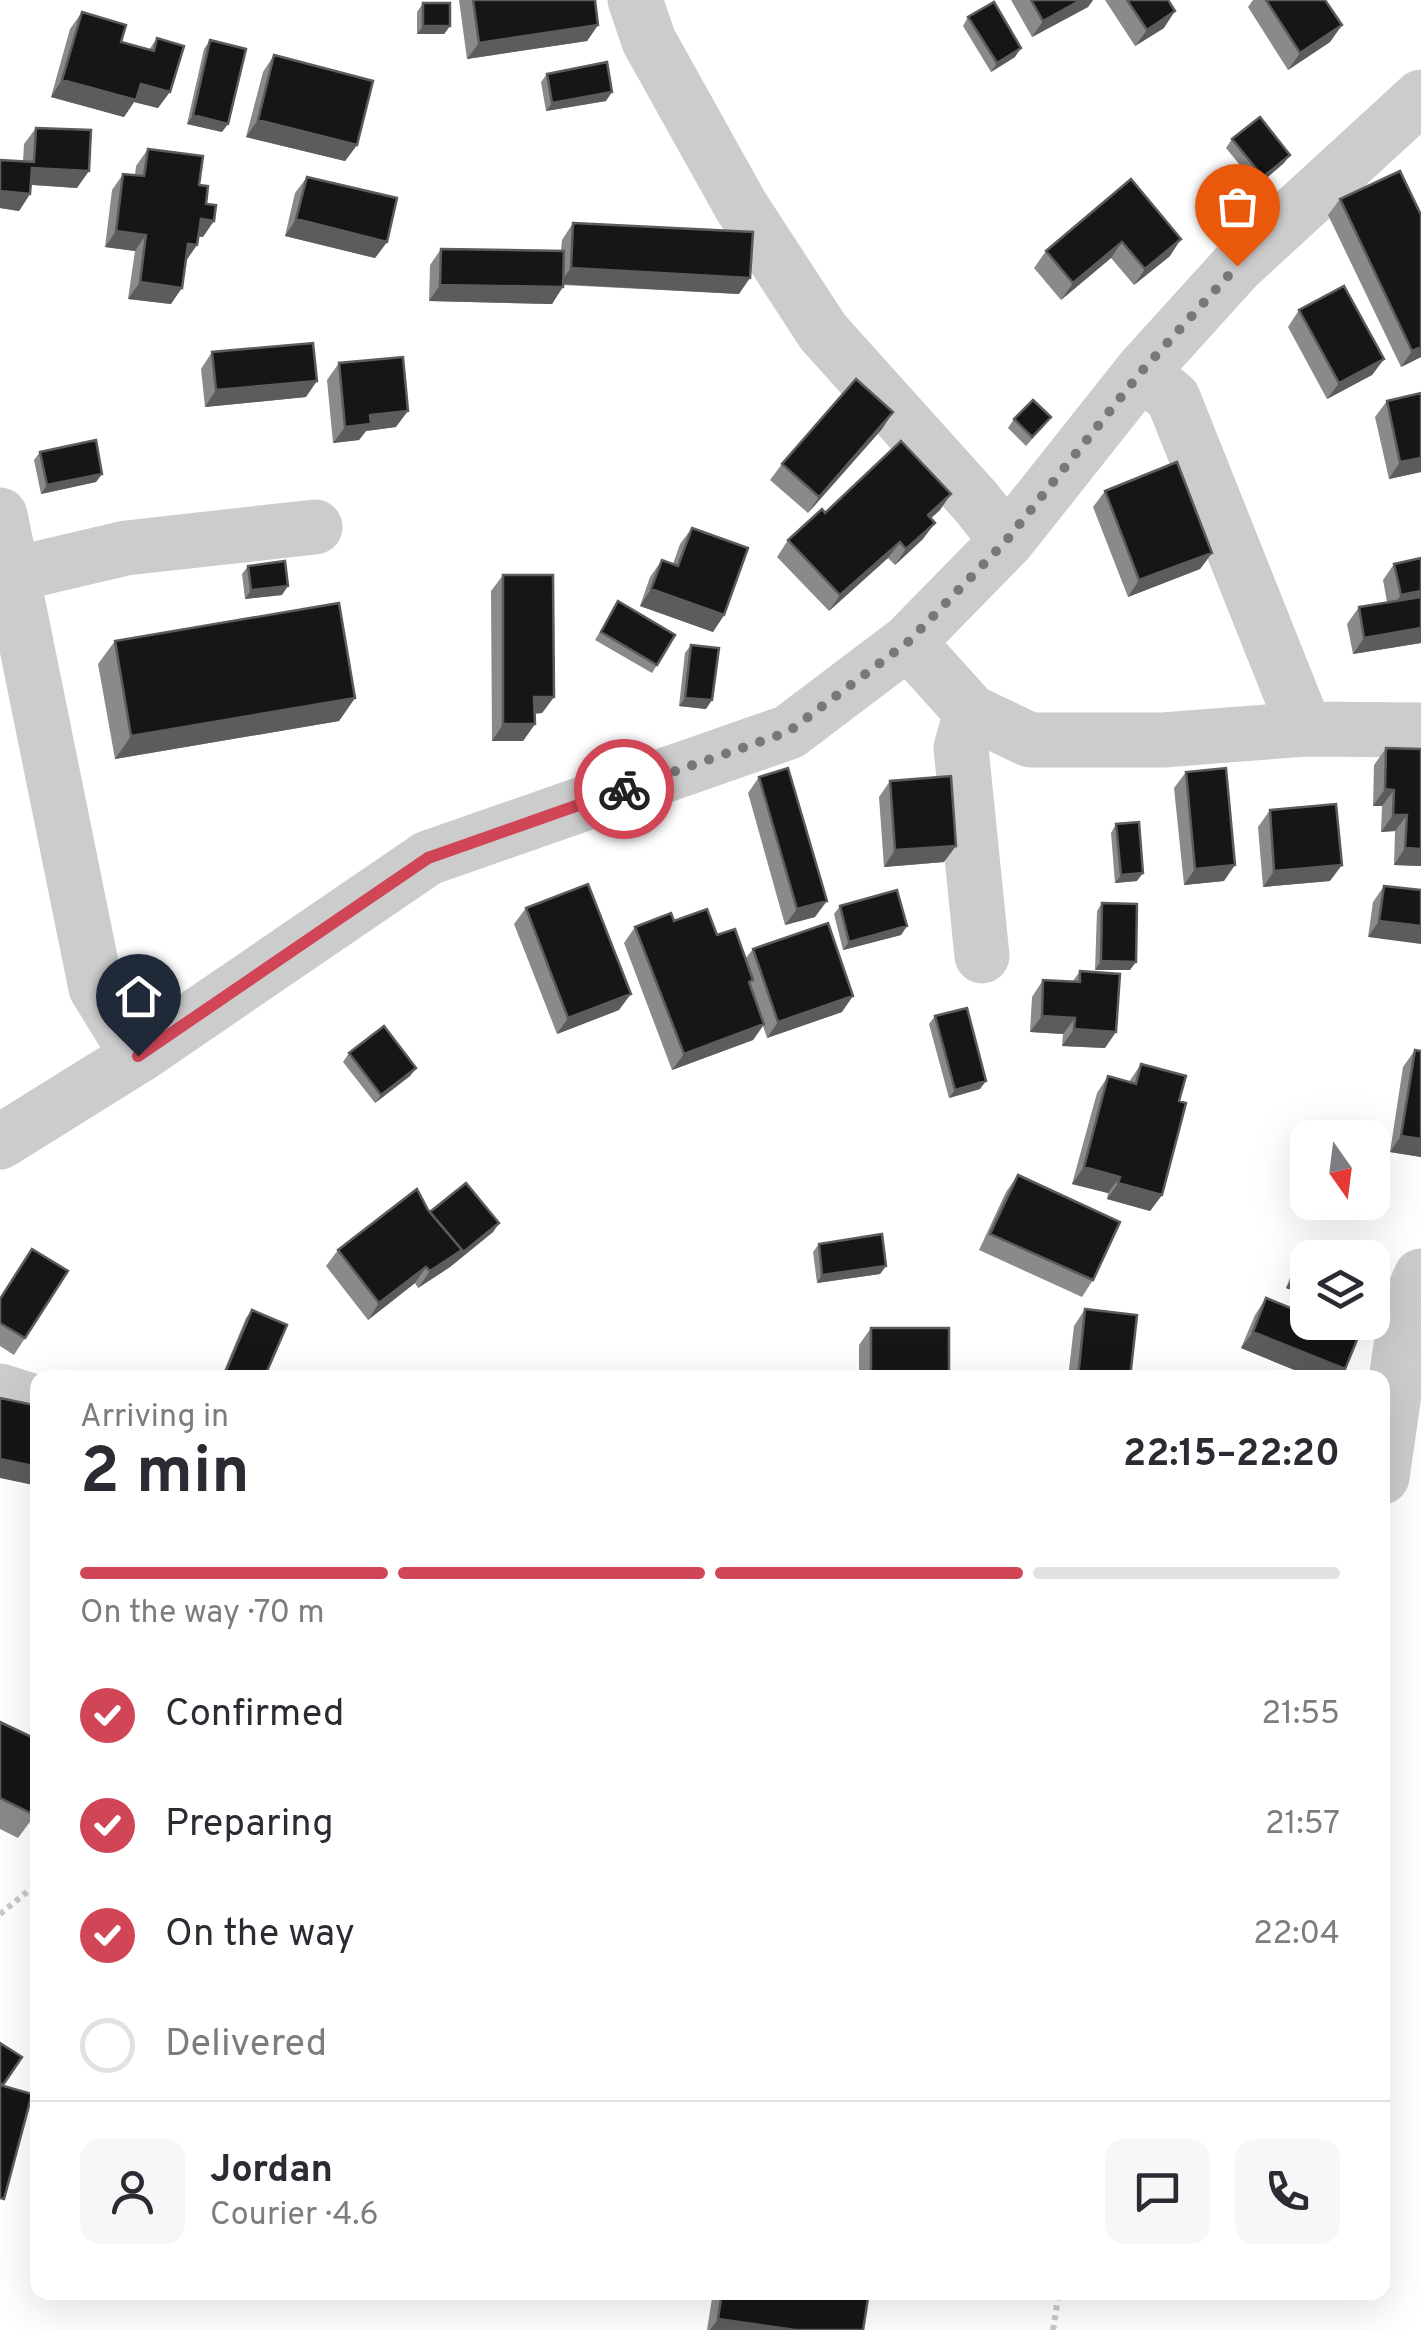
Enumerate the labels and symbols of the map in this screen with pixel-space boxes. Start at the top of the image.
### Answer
pin [1195,164,1280,267]
courier [574,739,674,839]
pin [96,954,181,1057]
north arrow [1290,1120,1390,1220]

